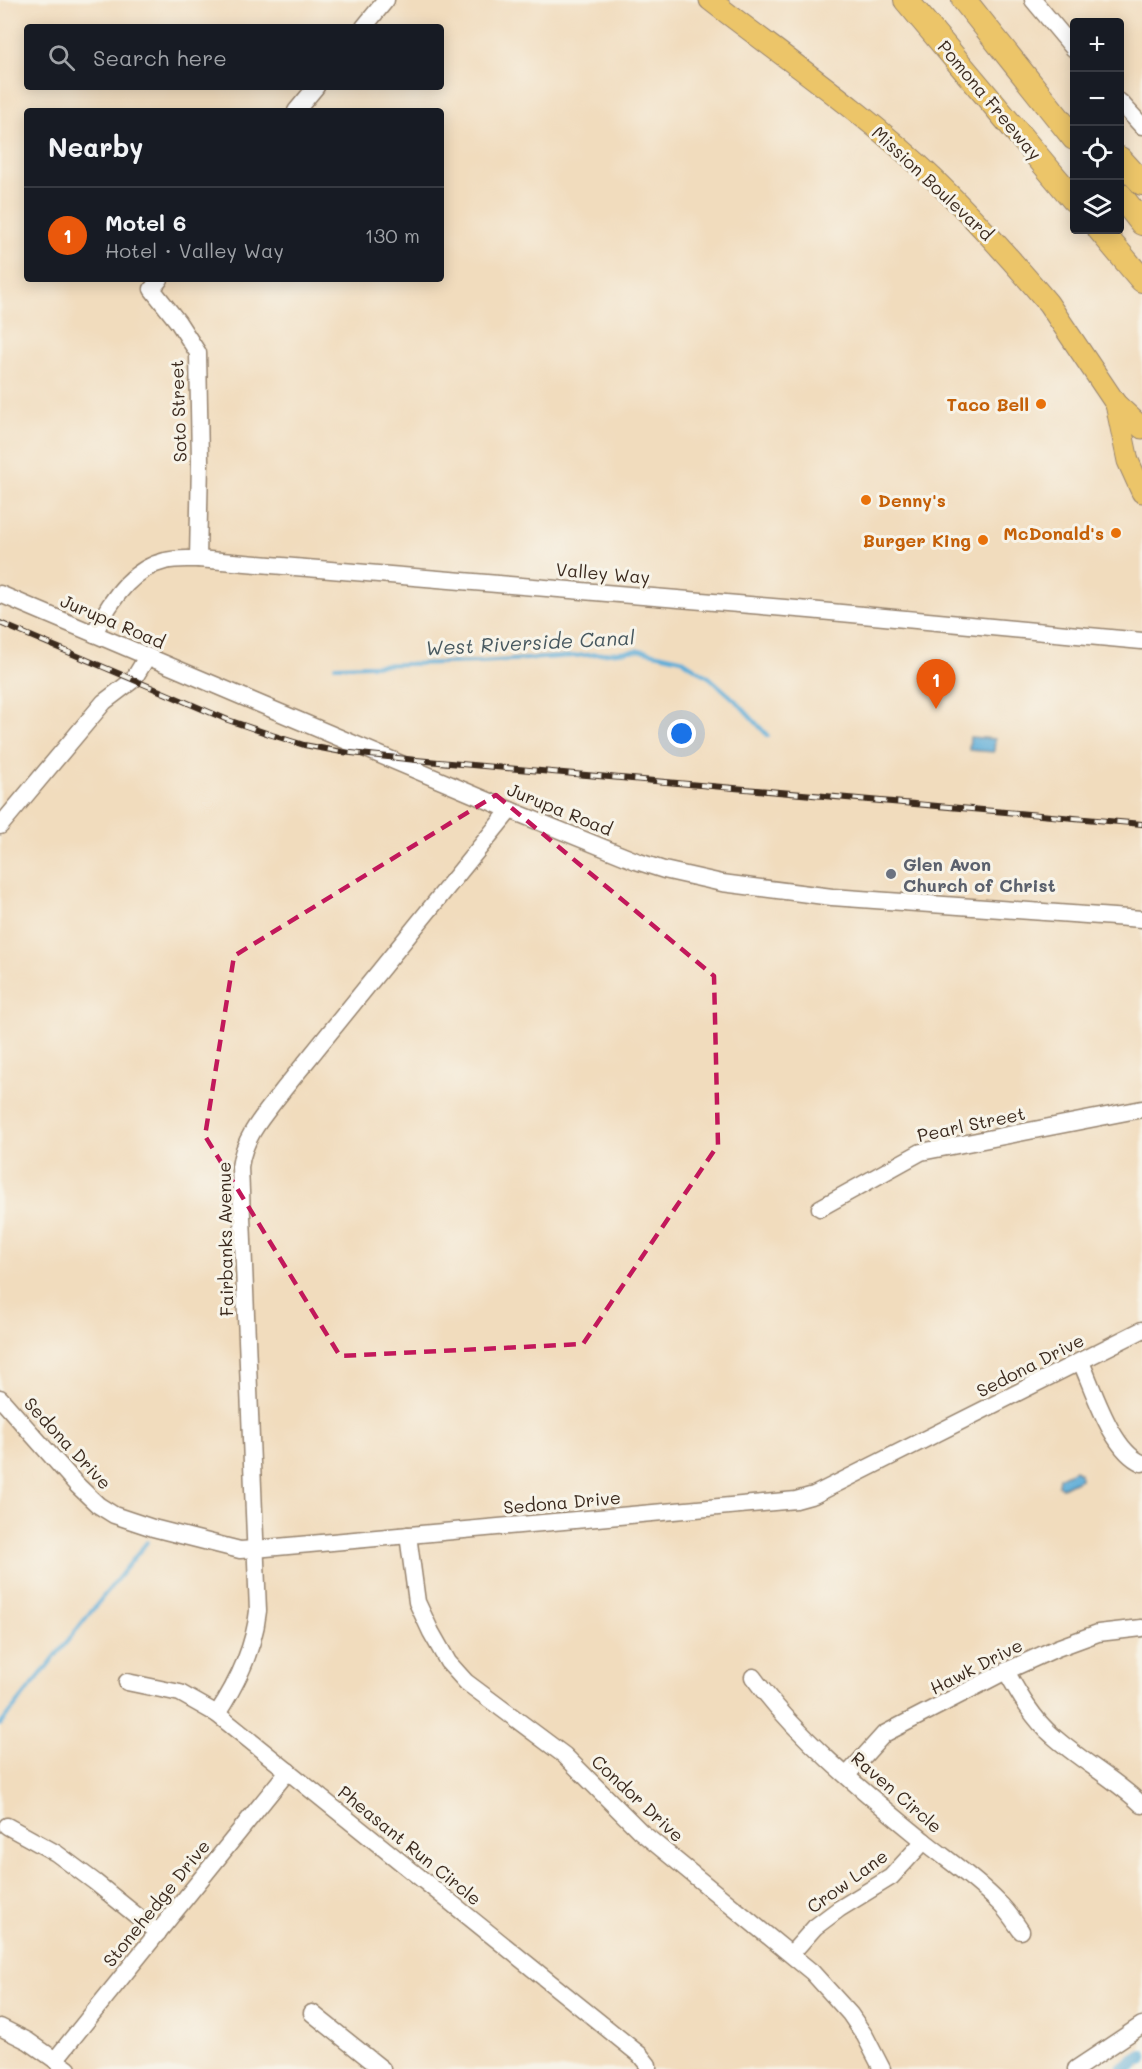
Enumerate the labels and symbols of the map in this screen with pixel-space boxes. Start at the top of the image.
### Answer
street label: Pomona Freeway [933,35,1047,165]
street label: Mission Boulevard [867,120,999,246]
street label: Soto Street [164,359,192,463]
place label: Taco Bell [947,392,1029,416]
marker: Taco Bell [1034,397,1048,411]
place label: Denny's [878,488,946,512]
marker: Denny's [859,493,873,507]
place label: McDonald's [1003,521,1104,545]
marker: McDonald's [1109,526,1123,540]
place label: Burger King [863,528,971,552]
marker: Burger King [976,533,990,547]
street label: Valley Way [555,557,651,589]
street label: Jurupa Road [57,588,169,654]
water label: West Riverside Canal [425,624,635,660]
pin: 1 [916,660,956,709]
your location [667,719,696,748]
street label: Jurupa Road [504,777,616,841]
place label: Glen Avon Church of Christ [903,852,1056,897]
marker: Glen Avon Church of Christ [884,867,898,881]
street label: Pearl Street [915,1101,1027,1147]
street label: Fairbanks Avenue [212,1161,238,1317]
street label: Sedona Drive [972,1328,1088,1402]
street label: Sedona Drive [19,1392,117,1494]
street label: Sedona Drive [502,1485,622,1519]
street label: Hawk Drive [926,1632,1026,1700]
street label: Raven Circle [847,1746,947,1838]
street label: Condor Drive [587,1749,689,1847]
street label: Pheasant Run Circle [333,1780,487,1910]
street label: Stonehedge Drive [97,1834,215,1972]
street label: Crow Lane [802,1844,892,1918]

